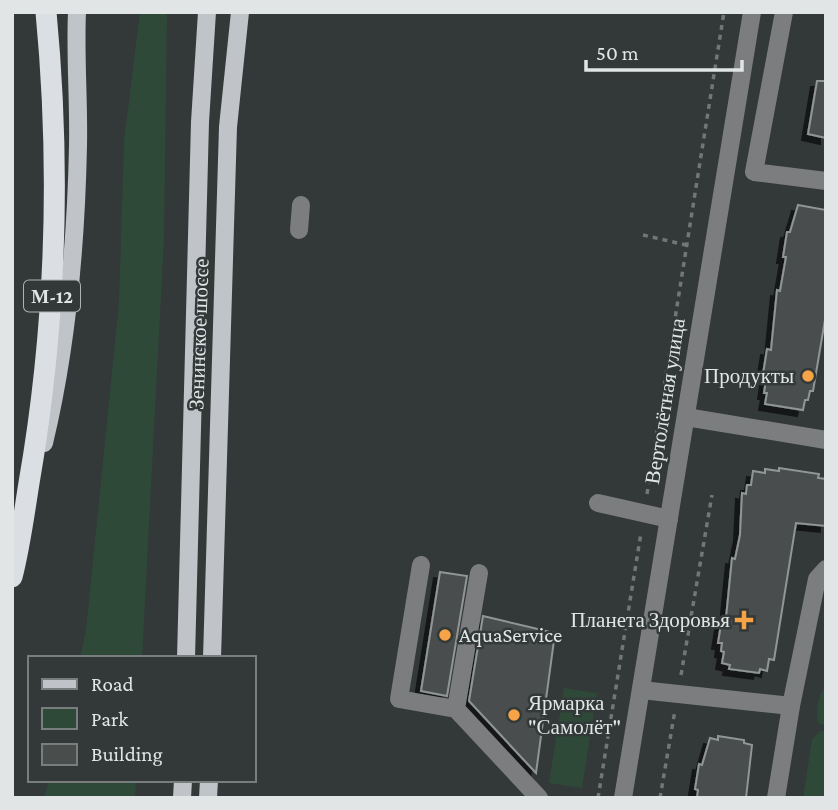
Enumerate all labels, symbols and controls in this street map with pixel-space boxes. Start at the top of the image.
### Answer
scale bar [586,28,742,72]
text: 50 m [596,41,639,65]
street label: Зенинское шоссе [184,258,214,410]
road number: М-12 [24,280,80,312]
street label: Вертолётная улица [640,316,690,486]
place label: Продукты [704,364,794,388]
marker: Продукты [800,368,816,384]
place label: Планета Здоровья [570,608,730,632]
marker: Планета Здоровья [736,612,752,628]
place label: AquaService [459,623,562,647]
marker: AquaService [437,627,453,643]
legend [28,656,256,782]
text: Road [91,672,134,696]
place label: Ярмарка "Самолёт" [528,691,621,739]
text: Park [91,707,128,731]
marker: Ярмарка "Самолёт" [506,707,522,723]
text: Building [91,742,163,766]

